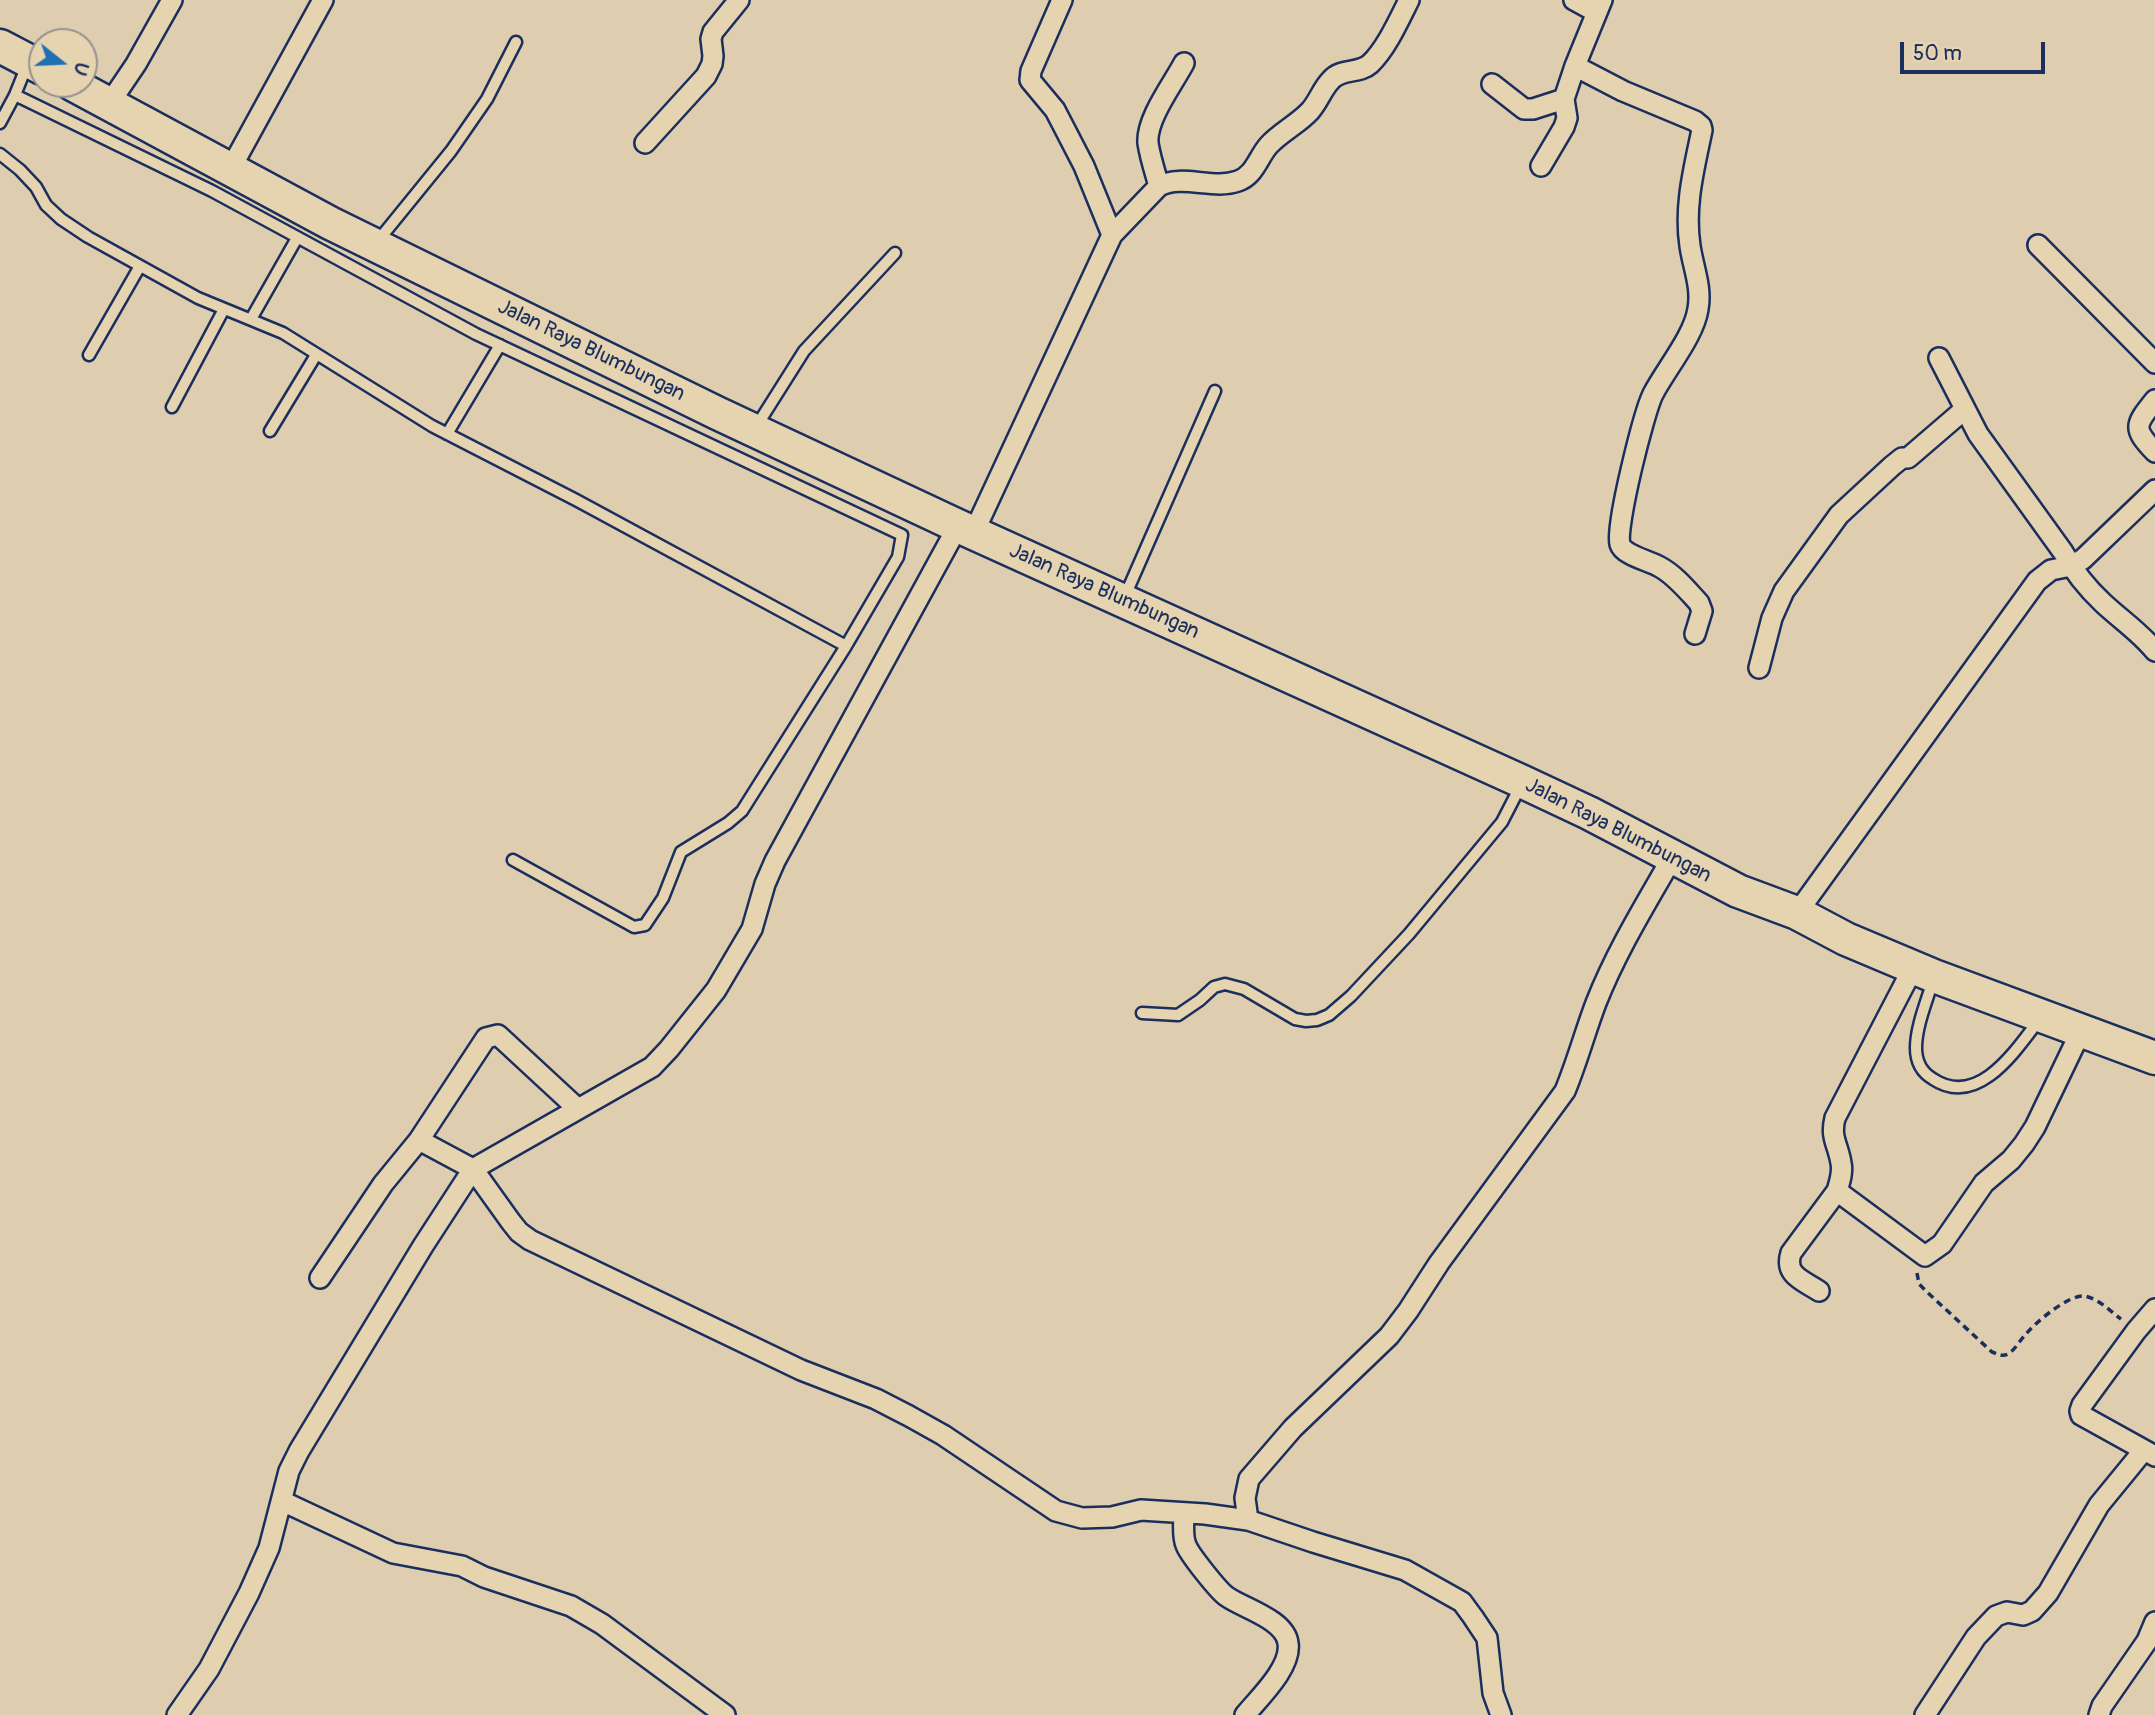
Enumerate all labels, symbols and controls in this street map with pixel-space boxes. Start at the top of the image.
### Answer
north arrow [28,28,98,98]
scale bar [1903,28,2048,72]
text: 50 m [1913,40,1962,67]
text: U [68,59,94,79]
street label: Jalan Raya Blumbungan [493,295,689,407]
street label: Jalan Raya Blumbungan [1005,539,1203,645]
street label: Jalan Raya Blumbungan [1521,773,1715,889]

